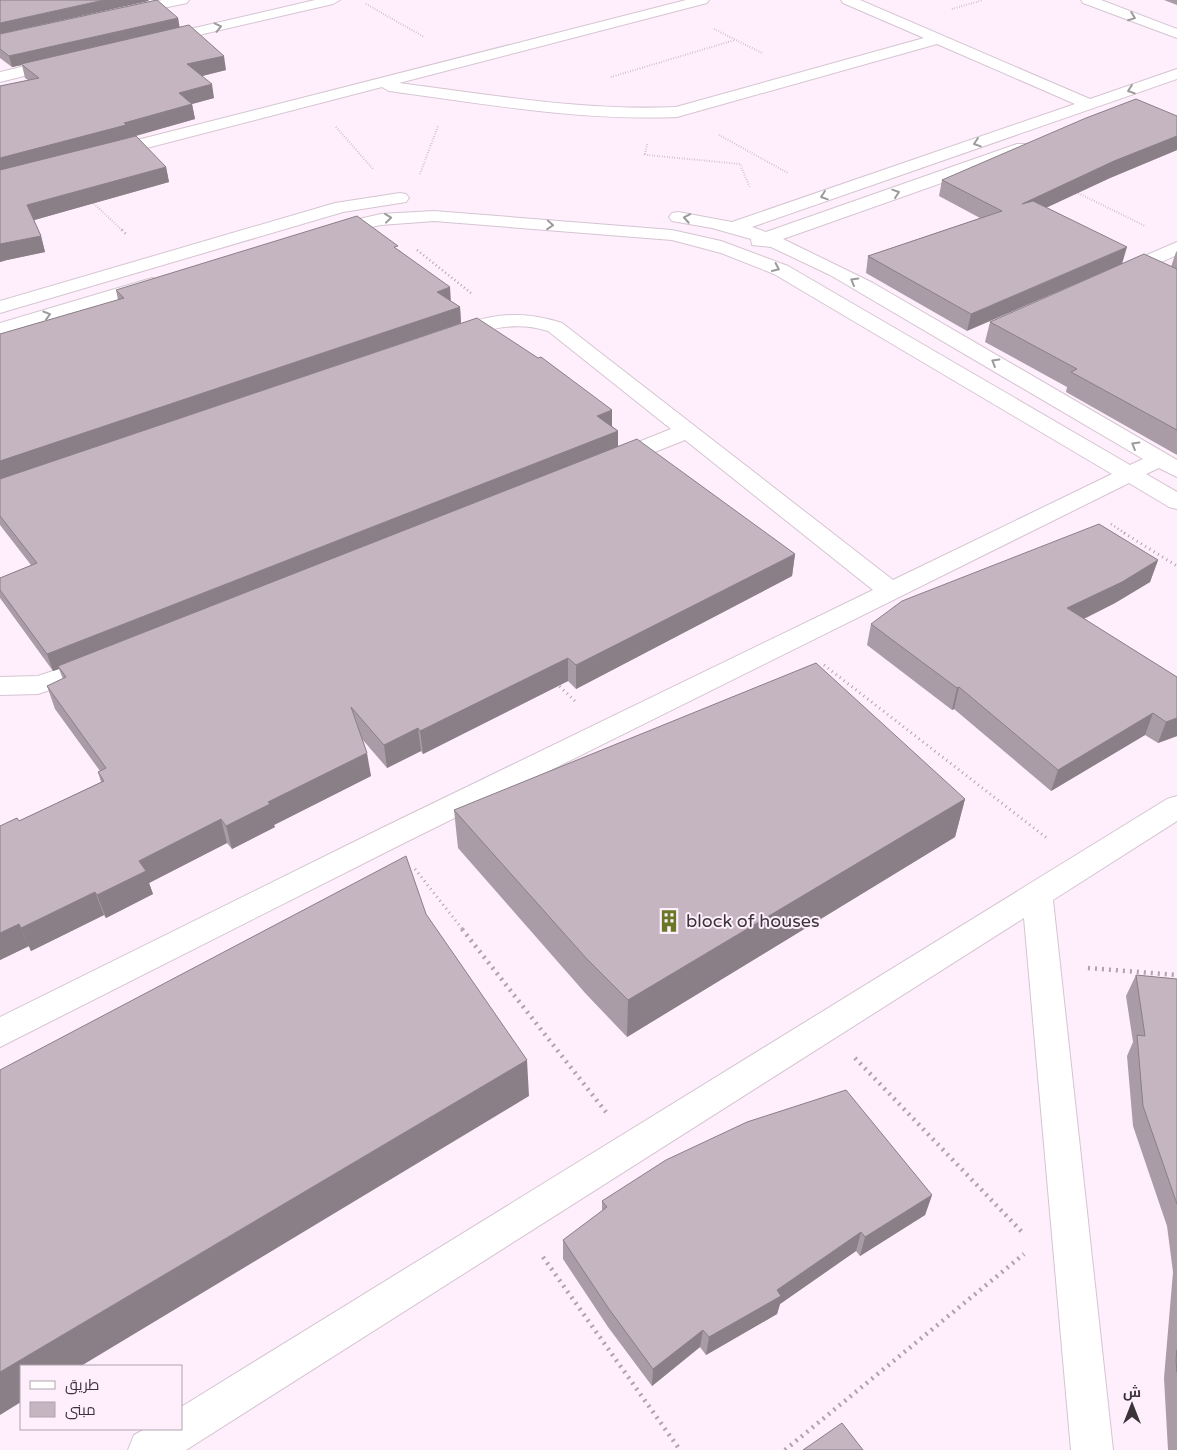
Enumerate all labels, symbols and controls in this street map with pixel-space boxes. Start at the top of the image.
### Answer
one-way arrow [1128,11,1136,21]
one-way arrow [214,22,223,32]
one-way arrow [1127,84,1136,94]
one-way arrow [974,137,982,147]
one-way arrow [891,188,899,198]
one-way arrow [820,190,829,200]
one-way arrow [384,213,392,224]
one-way arrow [683,214,692,224]
one-way arrow [546,220,554,231]
one-way arrow [771,261,780,272]
one-way arrow [850,278,859,288]
one-way arrow [42,311,50,321]
one-way arrow [991,359,1000,369]
one-way arrow [1131,441,1140,451]
building icon: block of houses [656,908,682,934]
place label: block of houses [686,910,820,932]
legend [20,1365,182,1430]
text: طريق [65,1376,99,1395]
north arrow [1107,1380,1157,1430]
text: ش [1123,1384,1141,1401]
text: مبنى [65,1401,96,1420]

